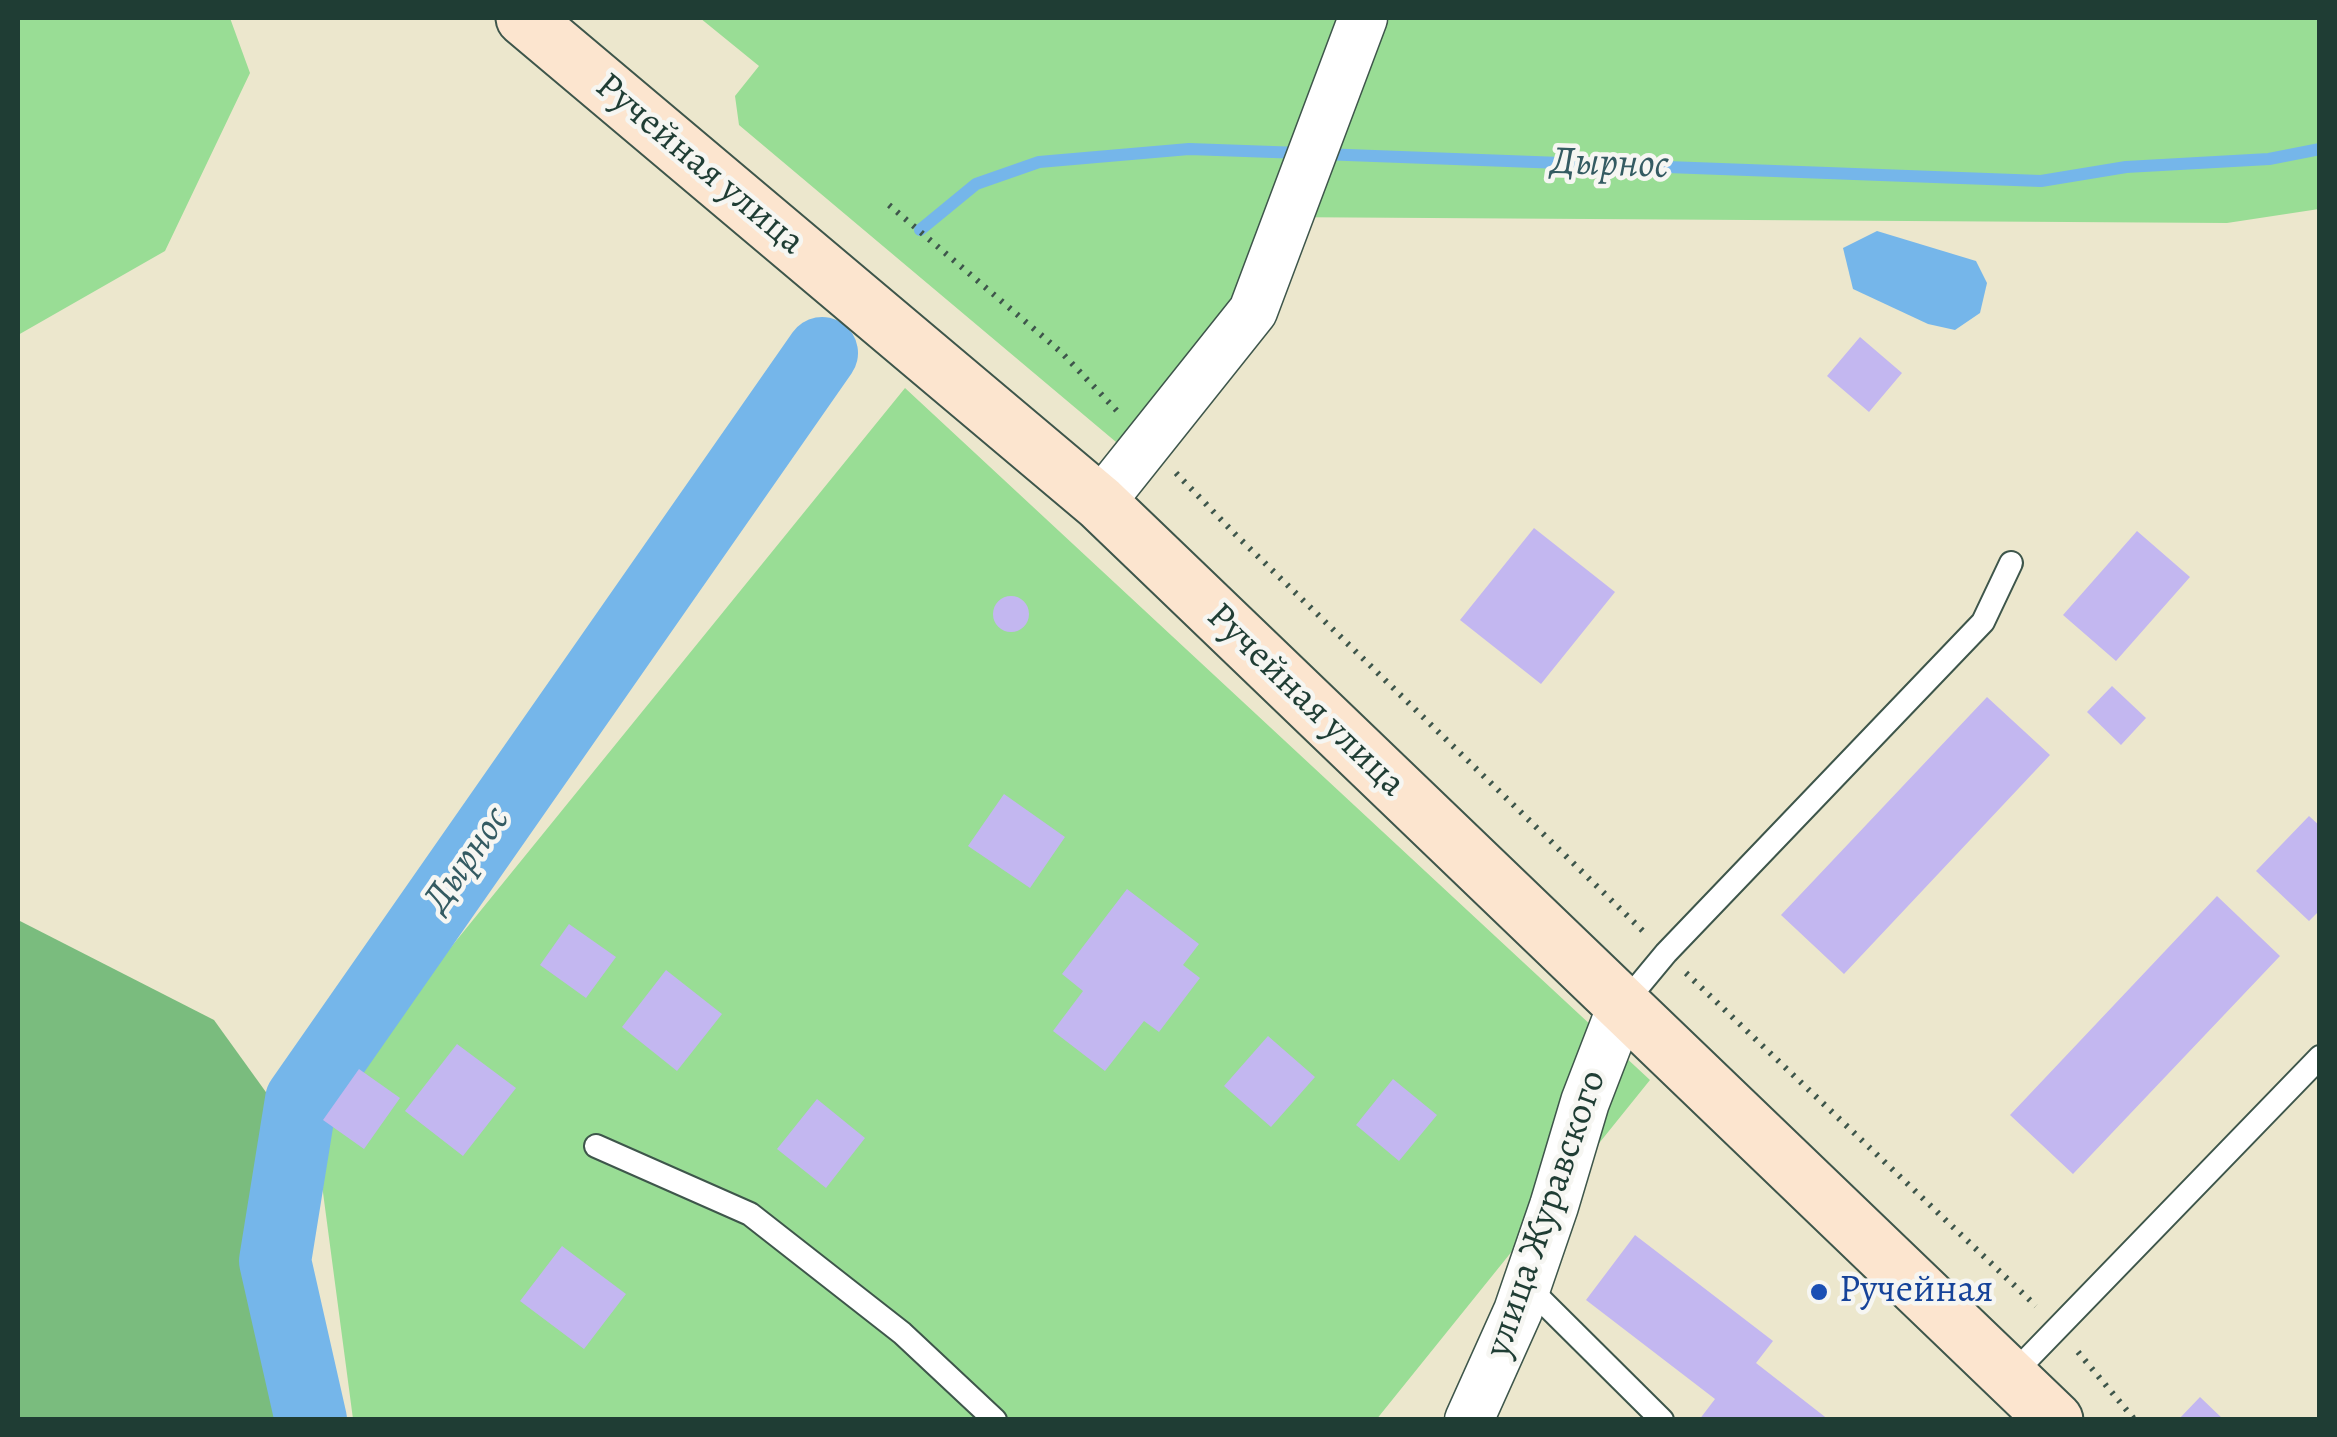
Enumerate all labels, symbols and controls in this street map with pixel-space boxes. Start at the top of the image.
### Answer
street label: Ручейная улица [585,64,813,266]
water label: Дырнос [1550,139,1670,191]
street label: Ручейная улица [1196,595,1414,807]
water label: Дырнос [415,798,521,922]
street label: улица Журавского [1477,1064,1617,1364]
place label: Ручейная [1839,1269,1993,1315]
marker: Ручейная [1808,1281,1830,1303]

